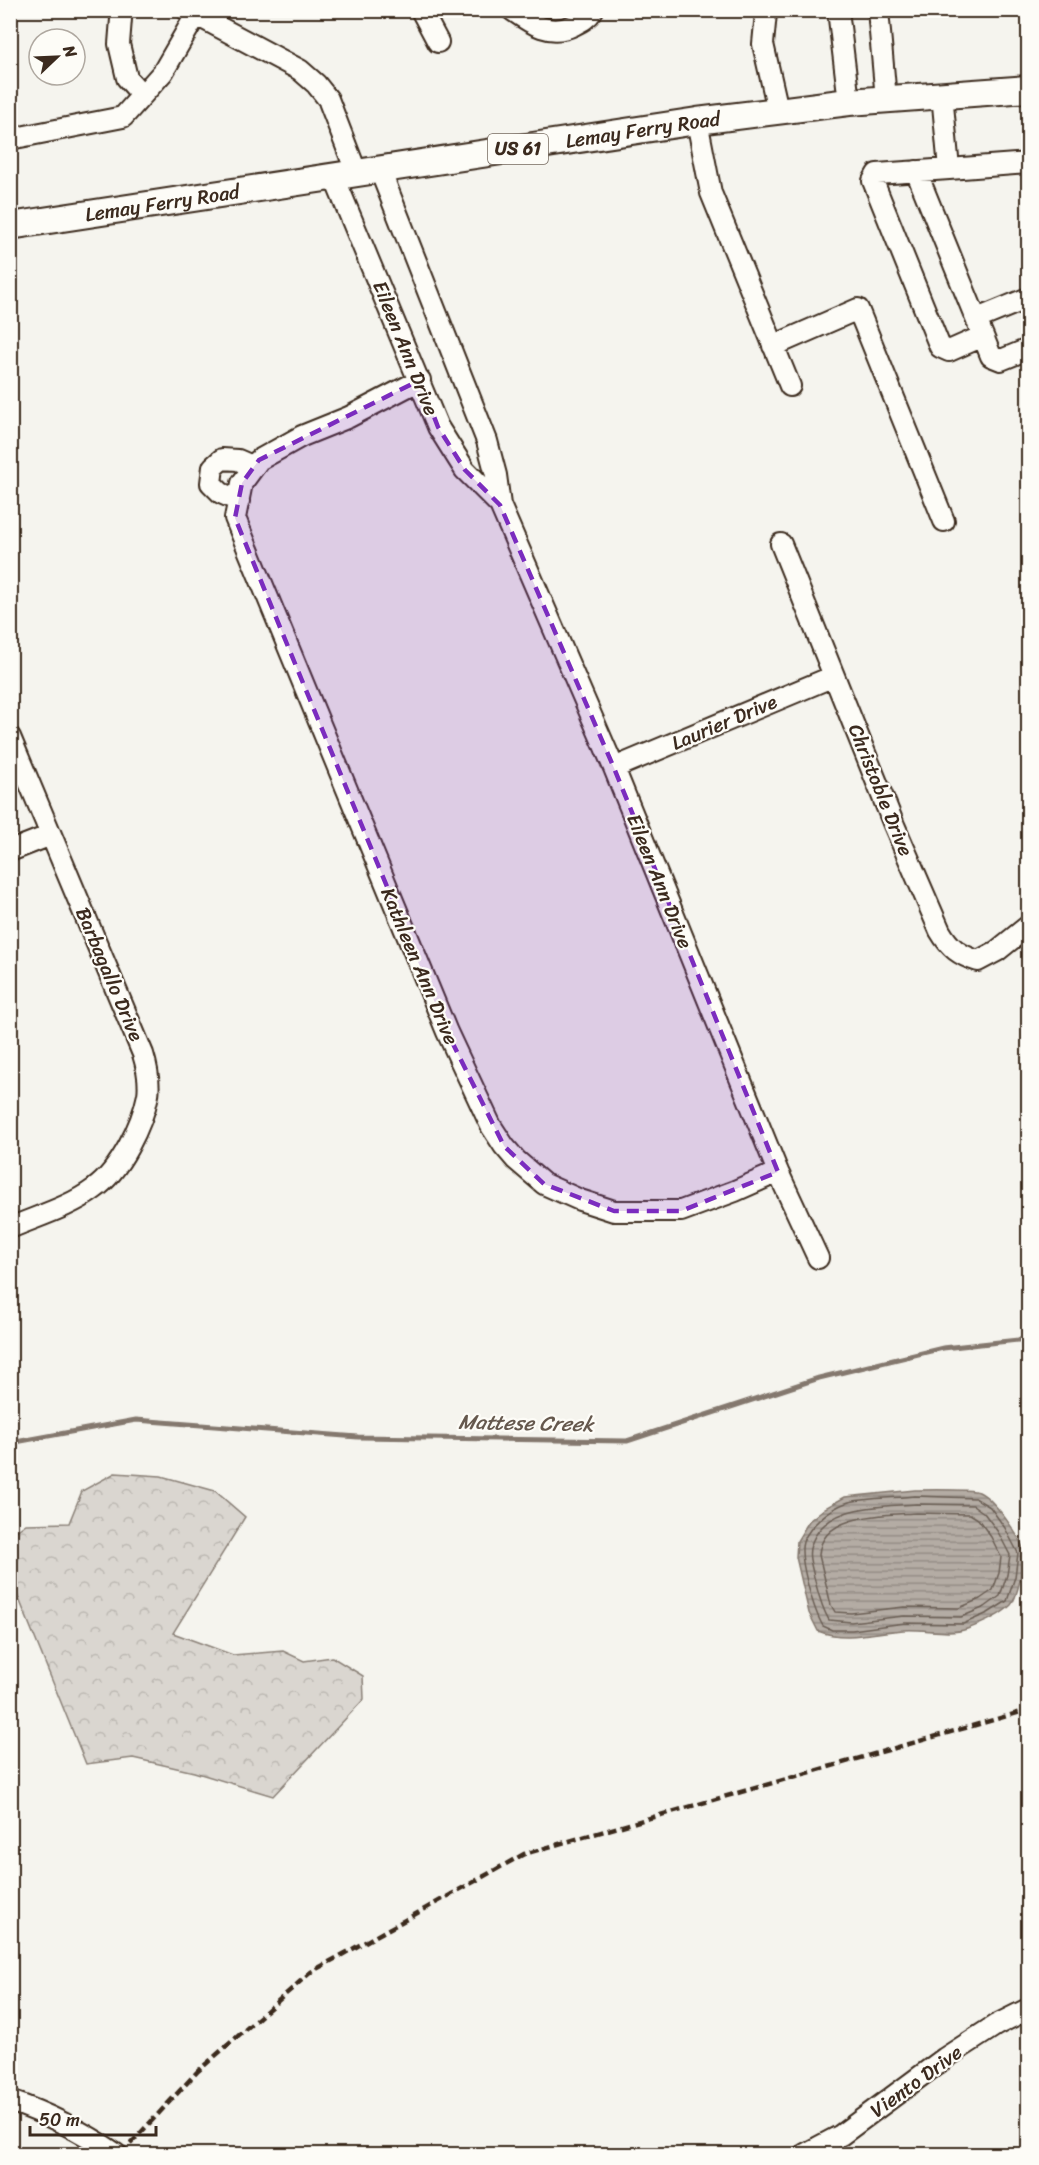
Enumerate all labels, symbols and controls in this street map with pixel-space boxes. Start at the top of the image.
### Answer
north arrow [27,27,87,87]
text: N [54,40,86,63]
street label: Lemay Ferry Road [563,101,723,159]
road number: US 61 [488,134,548,164]
street label: Lemay Ferry Road [83,174,243,232]
street label: Eileen Ann Drive [362,275,449,421]
street label: Laurier Drive [666,684,783,760]
street label: Christoble Drive [838,719,923,862]
street label: Eileen Ann Drive [616,808,703,954]
street label: Kathleen Ann Drive [371,882,469,1050]
street label: Barbagallo Drive [65,901,154,1047]
water label: Mattese Creek [458,1403,596,1443]
street label: Viento Drive [862,2036,970,2127]
scale bar [30,2099,156,2137]
text: 50 m [39,2104,80,2136]

